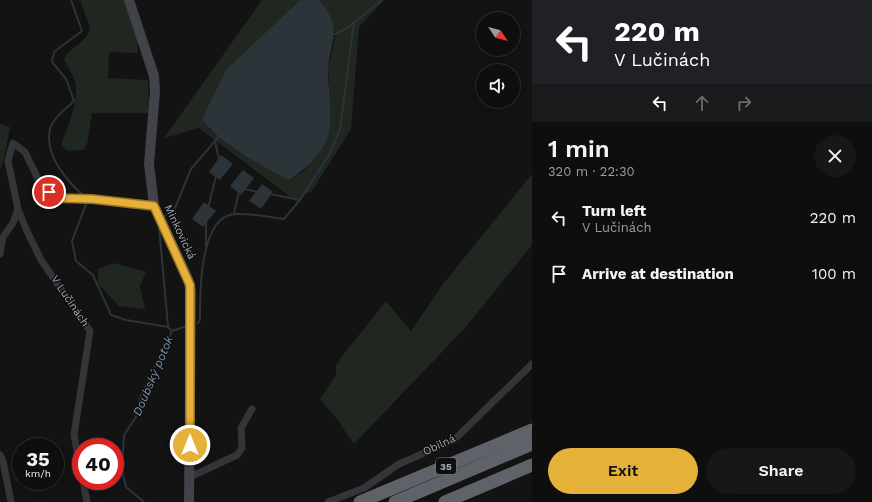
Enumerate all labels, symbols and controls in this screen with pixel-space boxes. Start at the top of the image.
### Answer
north arrow [476,12,520,56]
map controls [476,12,520,108]
text: 220 m [614,15,700,48]
icon: left [548,16,600,68]
text: V Lučinách [614,49,710,70]
button: sound [476,64,520,108]
icon: left [649,92,671,114]
icon: ahead [691,92,713,114]
icon: right [733,92,755,114]
text: 1 min [548,135,610,163]
button: close [814,135,856,177]
text: 320 m · 22:30 [548,164,635,179]
pin [32,175,66,209]
icon: arrive [38,181,60,203]
text: Turn left [582,202,646,220]
street label: Minkovická [162,203,198,261]
icon: left [548,207,570,229]
text: 220 m [810,209,856,227]
text: V Lučinách [582,220,652,235]
icon: arrive [548,263,570,285]
text: Arrive at destination [582,265,734,283]
text: 100 m [812,265,856,283]
street label: V Lučinách [48,273,92,329]
water label: Doubský potok [130,334,176,418]
position arrow [169,424,211,466]
street label: Obilná [421,432,457,458]
speed limit sign: 40 [72,438,124,490]
text: 35 [26,447,50,471]
button: Exit [548,448,698,494]
button: Share [706,448,856,494]
road number: 35 [436,458,456,474]
text: km/h [25,468,51,479]

